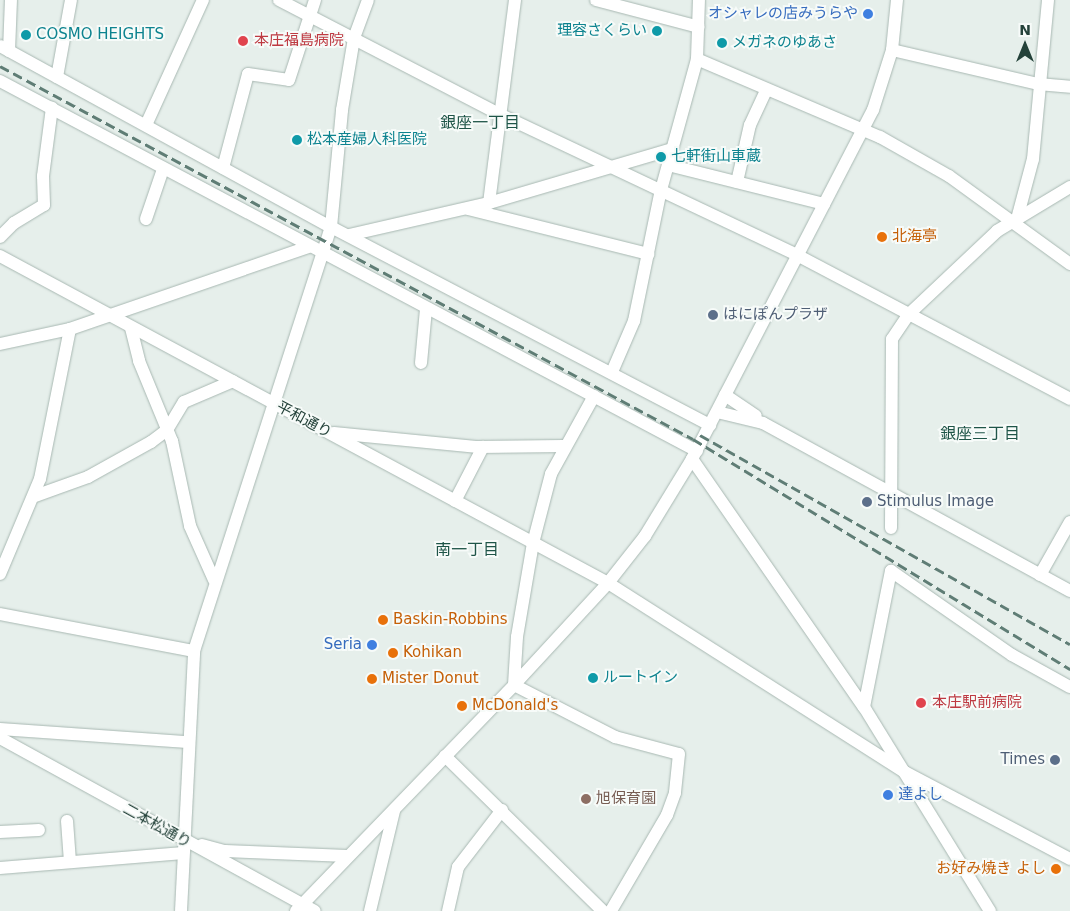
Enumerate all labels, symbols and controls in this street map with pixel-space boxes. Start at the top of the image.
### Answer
place label: オシャレの店みうらや [708,5,858,23]
marker: オシャレの店みうらや [862,8,874,20]
north arrow [1000,20,1050,70]
place label: 理容さくらい [557,22,647,40]
text: N [1019,22,1031,38]
marker: 理容さくらい [651,25,663,37]
place label: COSMO HEIGHTS [36,26,164,44]
marker: COSMO HEIGHTS [20,29,32,41]
place label: 本庄福島病院 [254,32,344,50]
marker: 本庄福島病院 [236,34,250,48]
place label: メガネのゆあさ [732,34,837,52]
marker: メガネのゆあさ [716,37,728,49]
district label: 銀座一丁目 [440,113,520,133]
place label: 松本産婦人科医院 [307,131,427,149]
marker: 松本産婦人科医院 [291,134,303,146]
place label: 七軒街山車蔵 [671,148,761,166]
marker: 七軒街山車蔵 [655,151,667,163]
place label: 北海亭 [892,228,937,246]
marker: 北海亭 [876,231,888,243]
place label: はにぽんプラザ [723,306,828,324]
marker: はにぽんプラザ [707,309,719,321]
street label: 平和通り [273,398,335,442]
district label: 銀座三丁目 [940,424,1020,444]
place label: Stimulus Image [877,493,994,511]
marker: Stimulus Image [861,496,873,508]
district label: 南一丁目 [435,540,499,560]
place label: Baskin-Robbins [393,611,508,629]
marker: Baskin-Robbins [377,614,389,626]
place label: Seria [324,636,362,654]
marker: Seria [366,639,378,651]
place label: Kohikan [403,644,462,662]
marker: Kohikan [387,647,399,659]
place label: ルートイン [603,669,678,687]
place label: Mister Donut [382,670,479,688]
marker: ルートイン [587,672,599,684]
marker: Mister Donut [366,673,378,685]
place label: 本庄駅前病院 [932,694,1022,712]
marker: 本庄駅前病院 [914,696,928,710]
place label: McDonald's [472,697,558,715]
marker: McDonald's [456,700,468,712]
place label: Times [1000,751,1045,769]
marker: Times [1049,754,1061,766]
place label: 達よし [898,786,943,804]
marker: 達よし [882,789,894,801]
place label: 旭保育園 [596,790,656,808]
marker: 旭保育園 [580,793,592,805]
street label: 二本松通り [120,800,194,852]
place label: お好み焼き よし [936,860,1046,878]
marker: お好み焼き よし [1050,863,1062,875]

